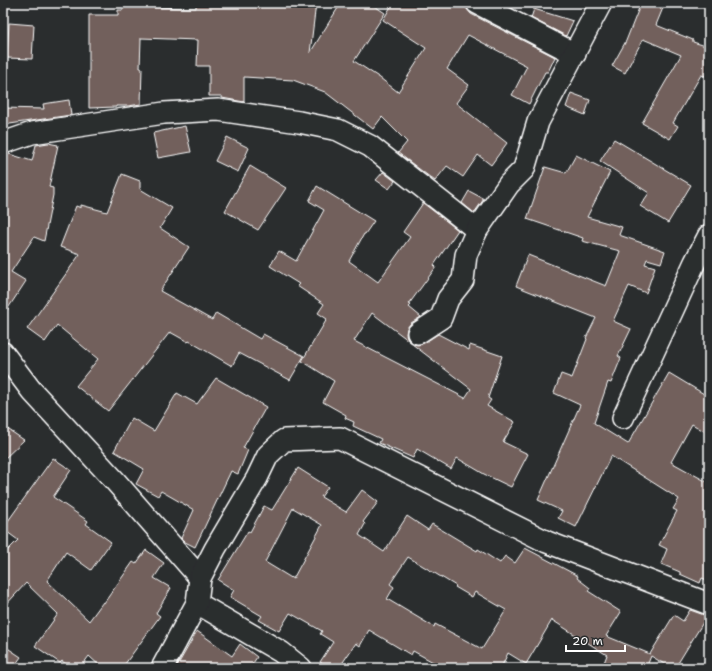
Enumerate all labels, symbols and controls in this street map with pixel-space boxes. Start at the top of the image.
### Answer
scale bar [566,627,625,653]
text: 20 m [572,633,603,649]

